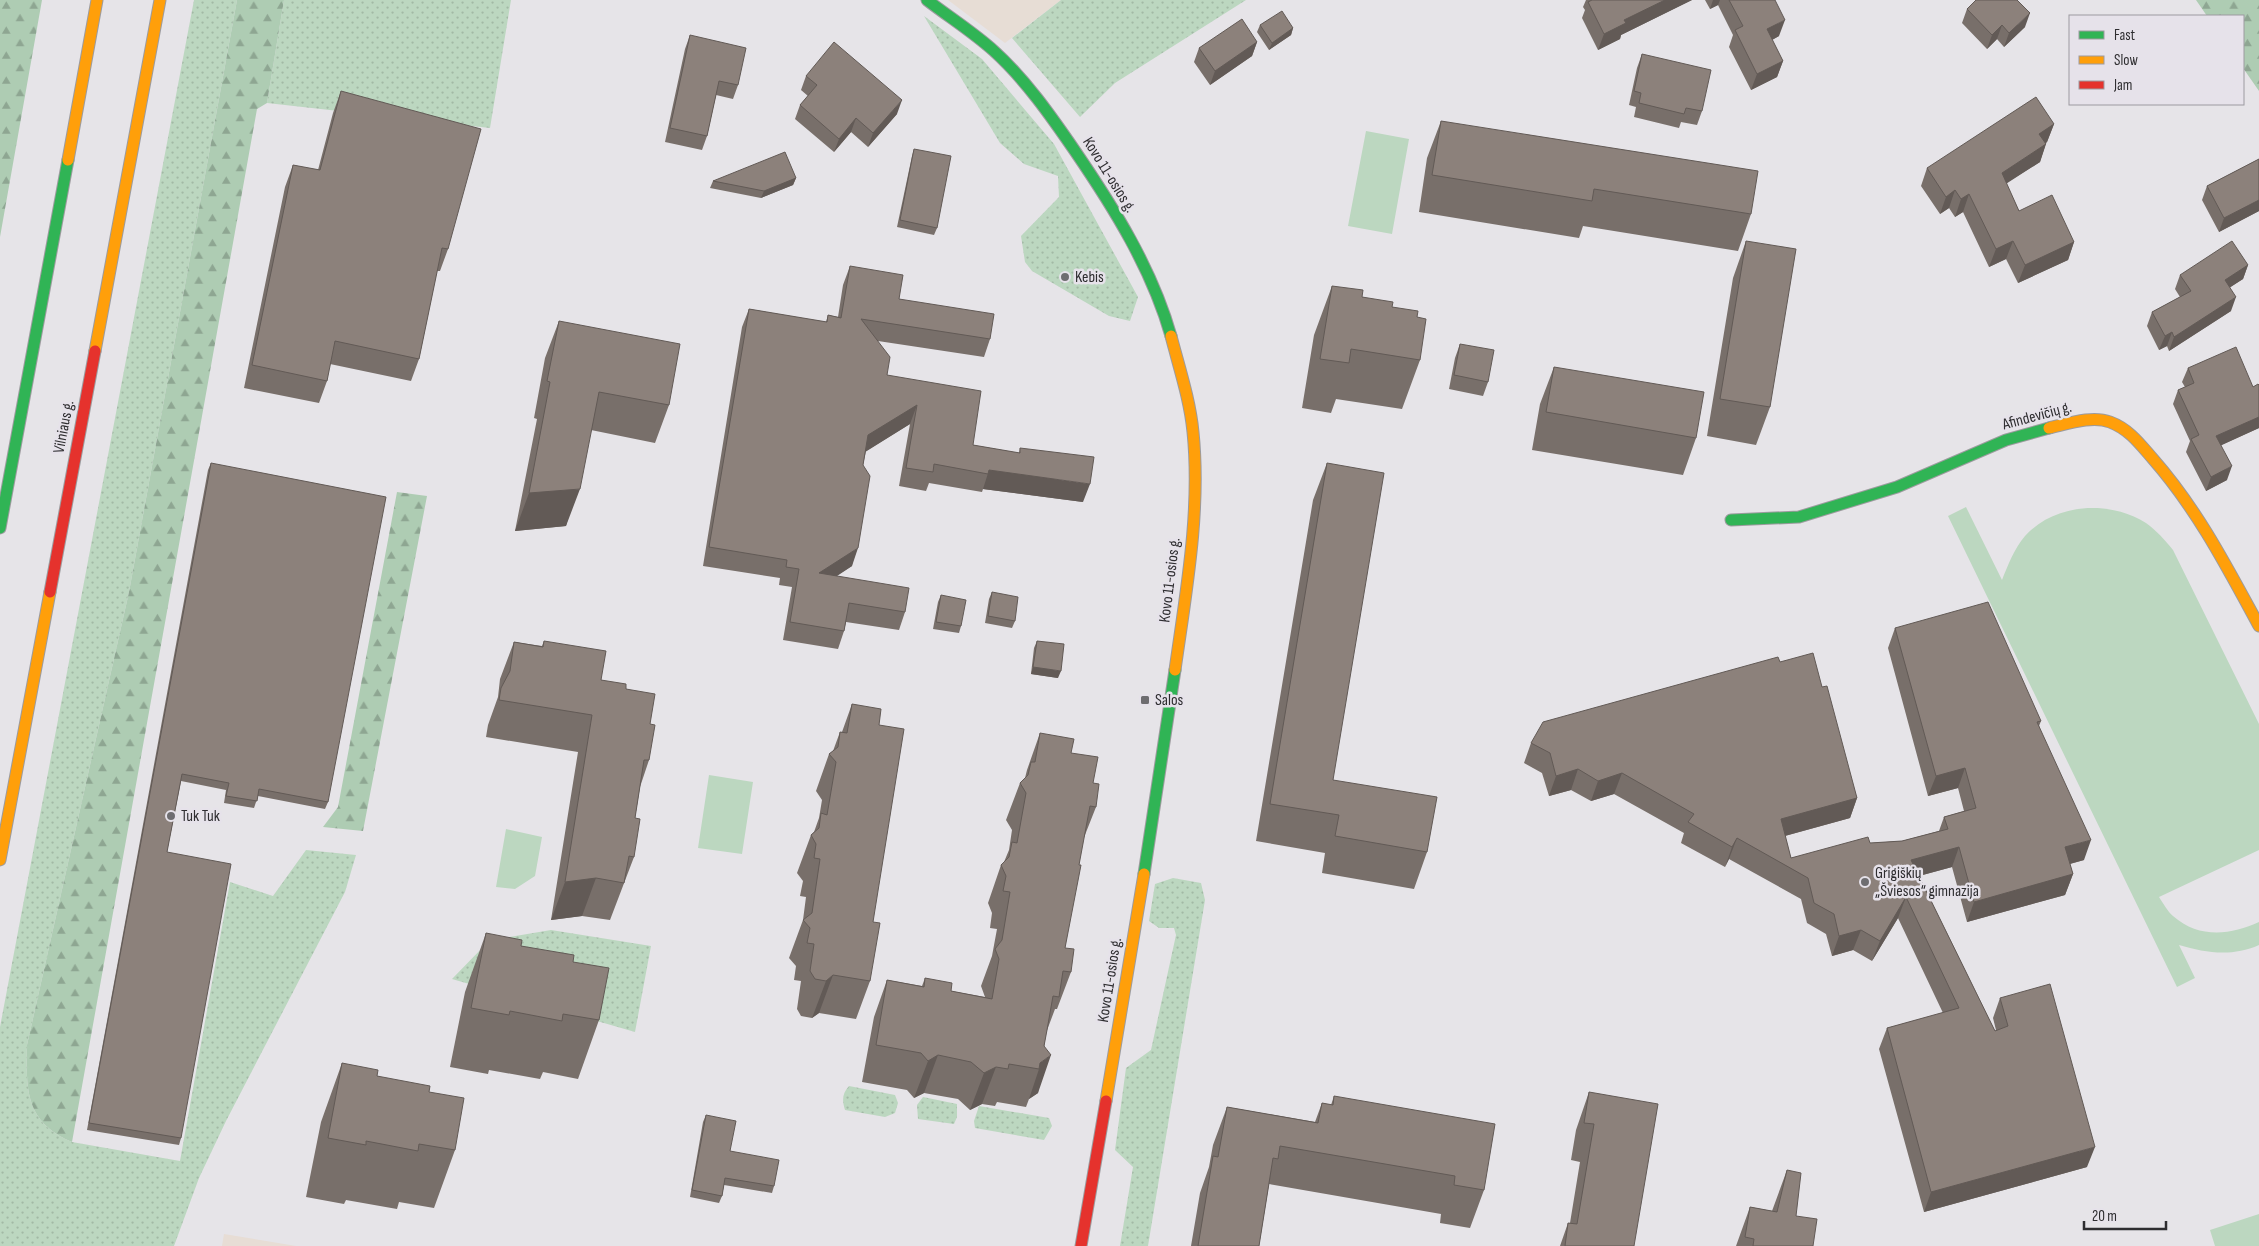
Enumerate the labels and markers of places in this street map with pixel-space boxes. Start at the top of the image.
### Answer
place label: Kebis [1075,268,1104,287]
marker: Kebis [1059,271,1071,283]
place label: Salos [1155,691,1184,710]
marker: Salos [1139,694,1151,706]
place label: Tuk Tuk [181,807,220,826]
marker: Tuk Tuk [165,810,177,822]
place label: Grigiškių „Šviesos“ gimnazija [1875,864,1979,901]
marker: Grigiškių „Šviesos“ gimnazija [1859,876,1871,888]

